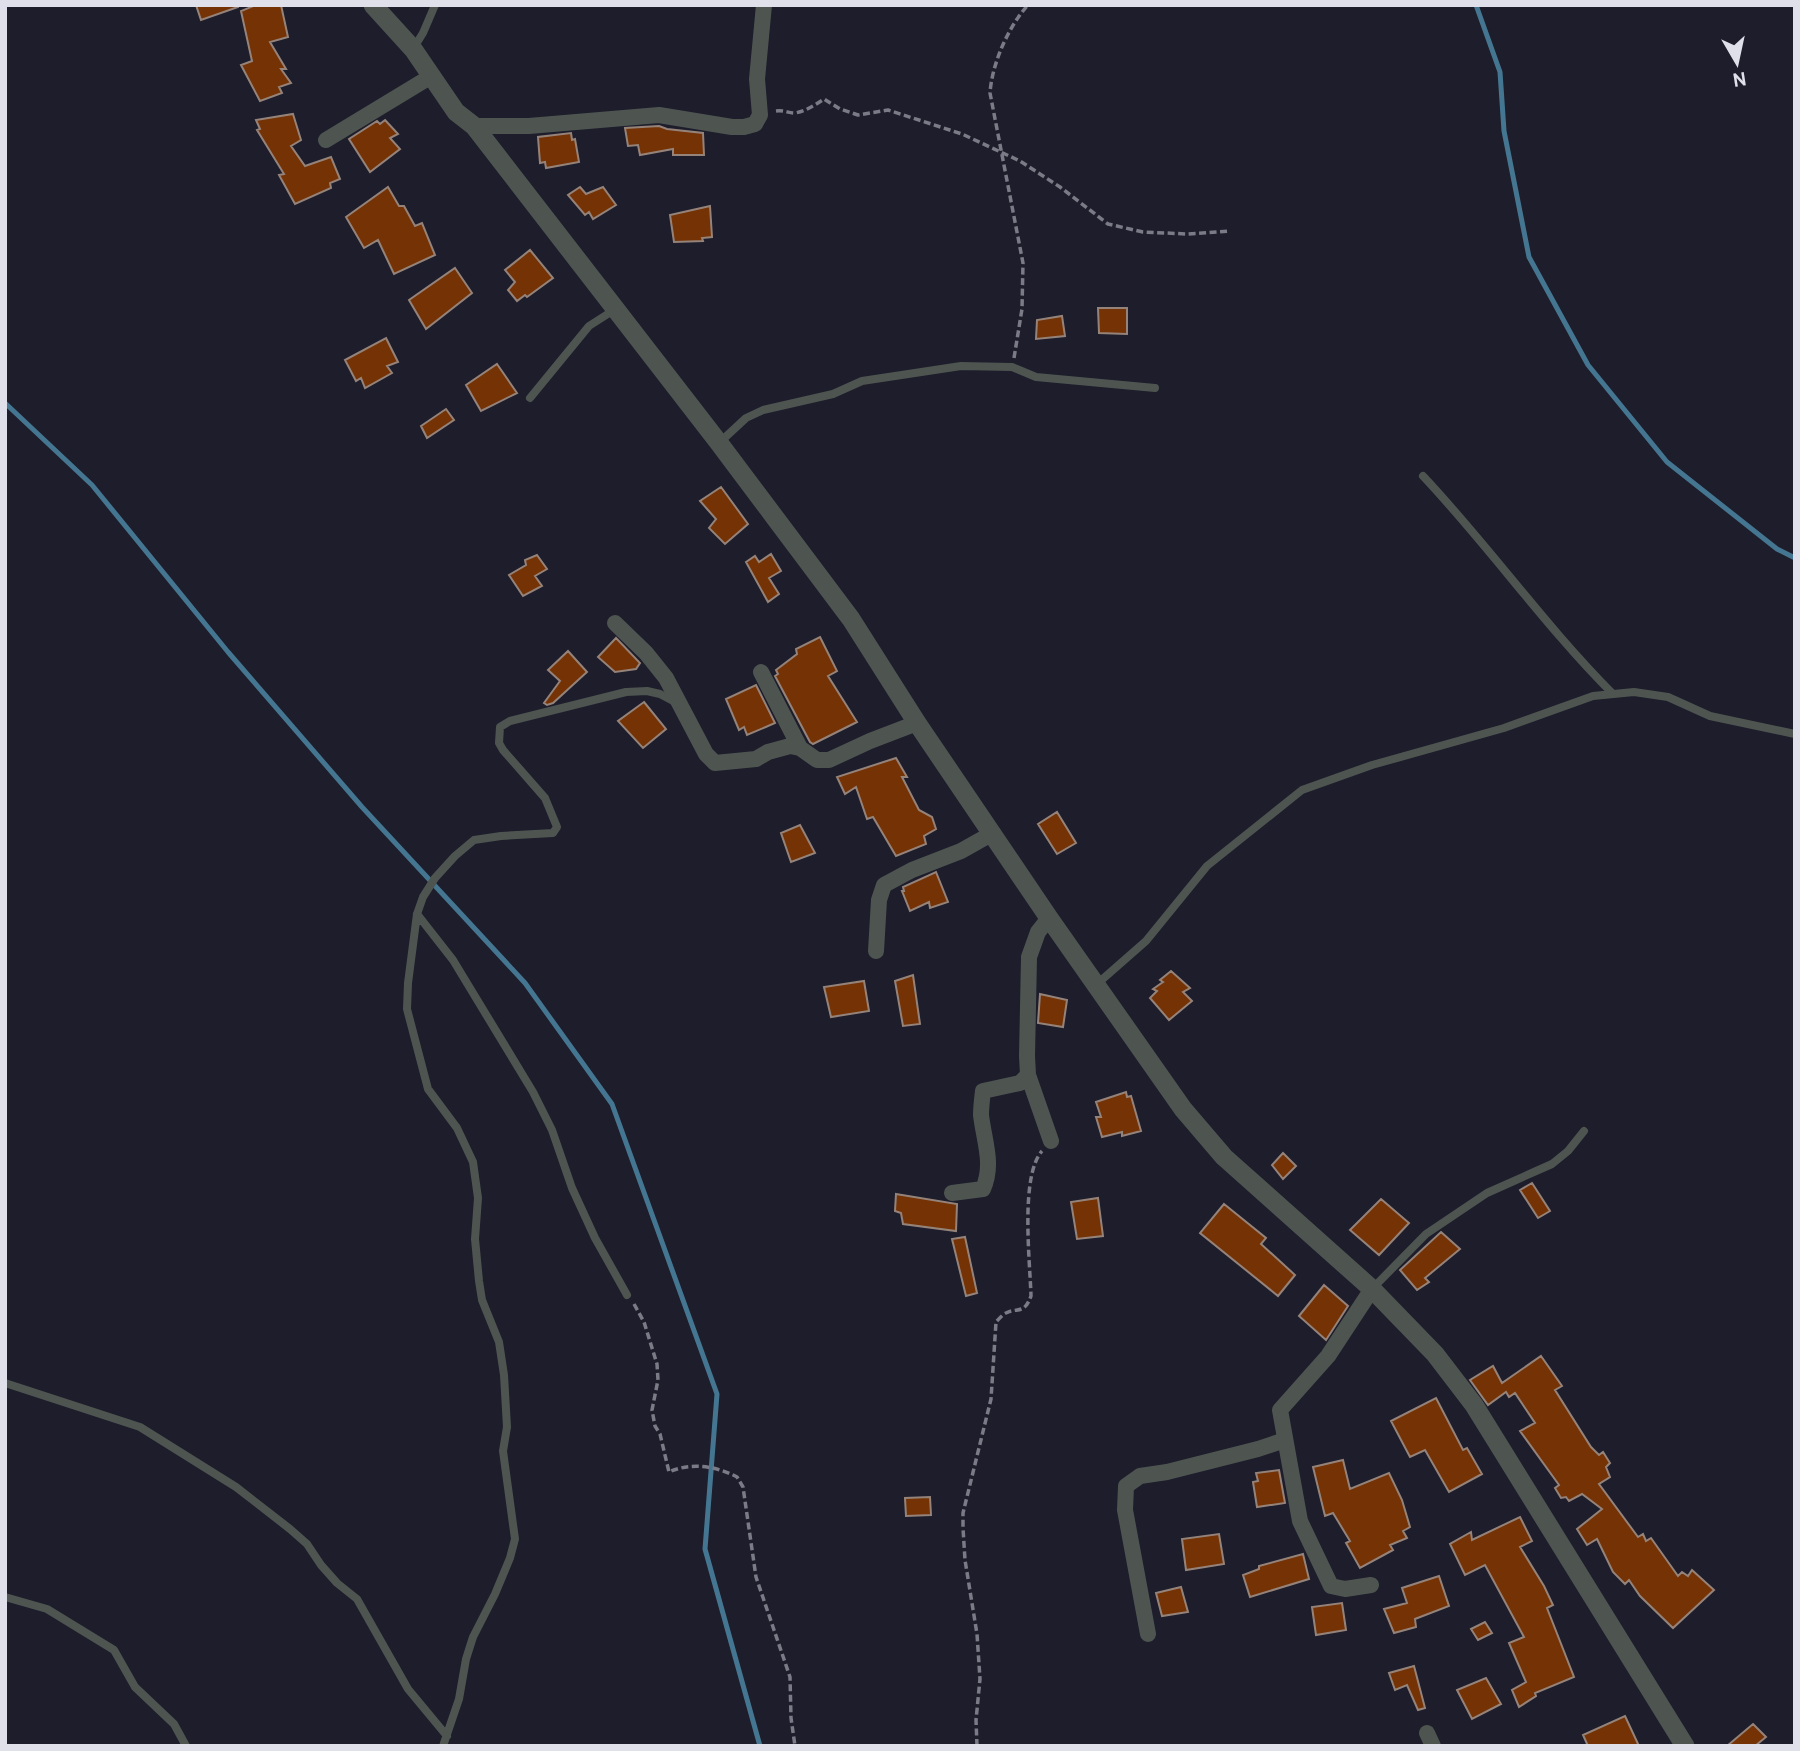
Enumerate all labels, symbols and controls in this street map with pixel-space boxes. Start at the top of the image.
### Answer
north arrow [1702,28,1772,98]
text: N [1731,65,1748,91]

